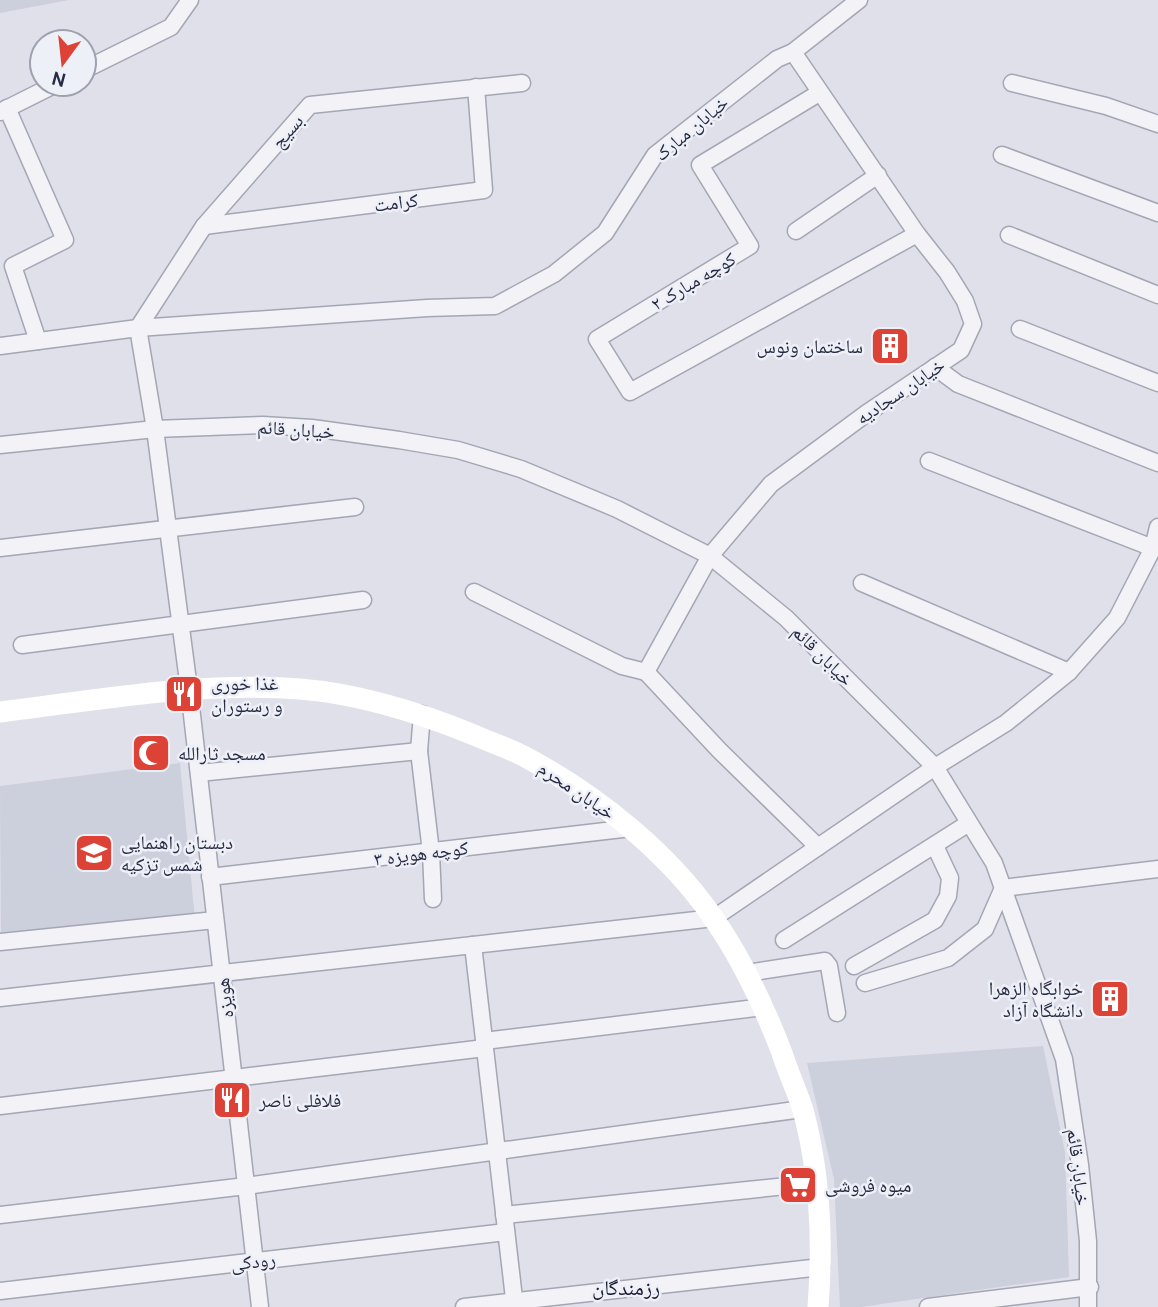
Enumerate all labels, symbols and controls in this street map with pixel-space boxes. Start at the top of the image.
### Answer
north arrow [28,28,98,98]
text: N [49,66,68,92]
street label: خیابان مبارک [650,91,733,166]
street label: بسیج [266,110,309,154]
street label: کرامت [373,188,420,217]
street label: کوچه مبارک ۲ [647,247,740,316]
building icon: ساختمان ونوس [869,325,911,367]
place label: ساختمان ونوس [756,335,863,358]
street label: خیابان سجادیه [852,353,949,429]
street label: خیابان قائم [257,415,335,445]
street label: خیابان قائم [787,620,858,691]
place label: غذا خوری و رستوران [211,672,283,717]
restaurant icon: غذا خوری و رستوران [163,673,205,715]
mosque icon: مسجد ثارالله [130,732,172,774]
place label: مسجد ثارالله [178,742,266,765]
street label: خیابان محرم [533,756,619,826]
place label: دبستان راهنمایی شمس تزکیه [121,831,233,876]
school or university icon: دبستان راهنمایی شمس تزکیه [73,832,115,874]
street label: کوچه هویزه ۳ [372,836,470,871]
street label: هویزه [211,976,238,1019]
place label: خوابگاه الزهرا دانشگاه آزاد [989,977,1083,1022]
building icon: خوابگاه الزهرا دانشگاه آزاد [1089,978,1131,1020]
restaurant icon: فلافلی ناصر [211,1079,253,1121]
place label: فلافلی ناصر [258,1089,341,1112]
street label: خیابان قائم [1061,1127,1095,1207]
supermarket icon: میوه فروشی [777,1164,819,1206]
place label: میوه فروشی [825,1174,912,1197]
street label: رودکی [229,1247,277,1276]
district label: رزمندگان [592,1275,660,1300]

